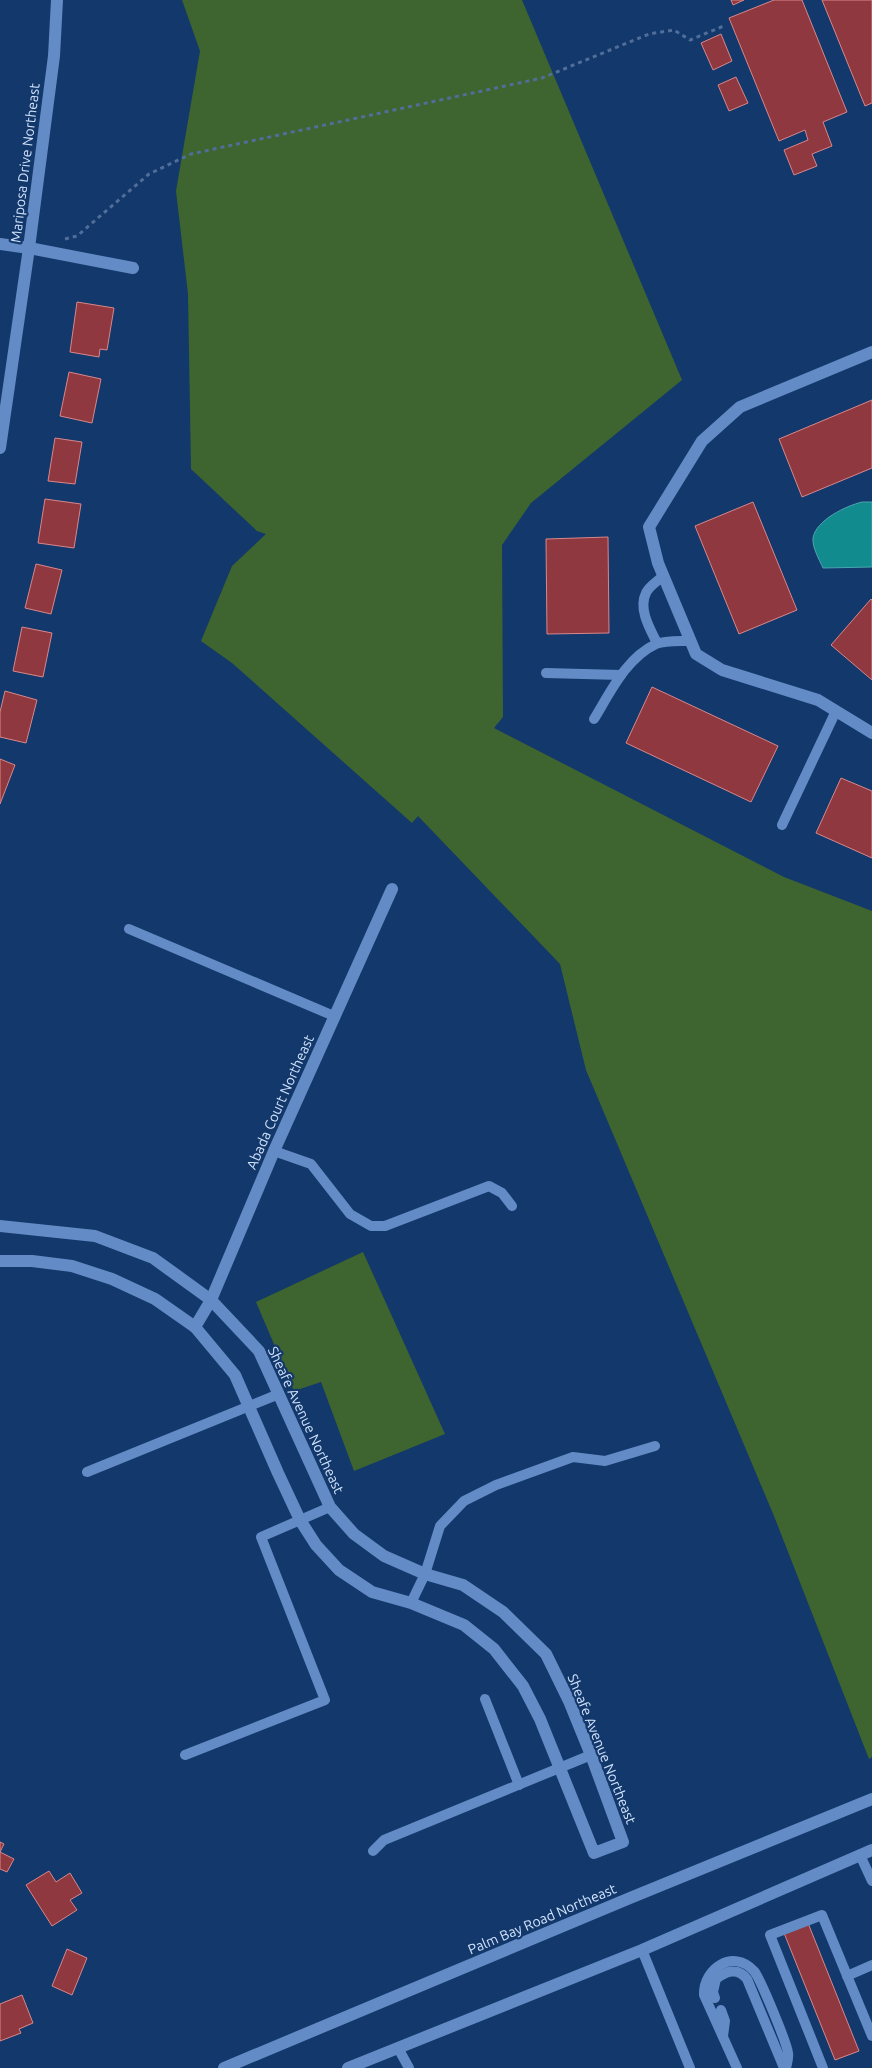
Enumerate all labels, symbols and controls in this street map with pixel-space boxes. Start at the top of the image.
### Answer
street label: Mariposa Drive Northeast [7,82,43,244]
street label: Abada Court Northeast [243,1032,317,1172]
street label: Sheafe Avenue Northeast [265,1344,347,1497]
street label: Sheafe Avenue Northeast [565,1672,640,1827]
street label: Palm Bay Road Northeast [466,1880,619,1958]

